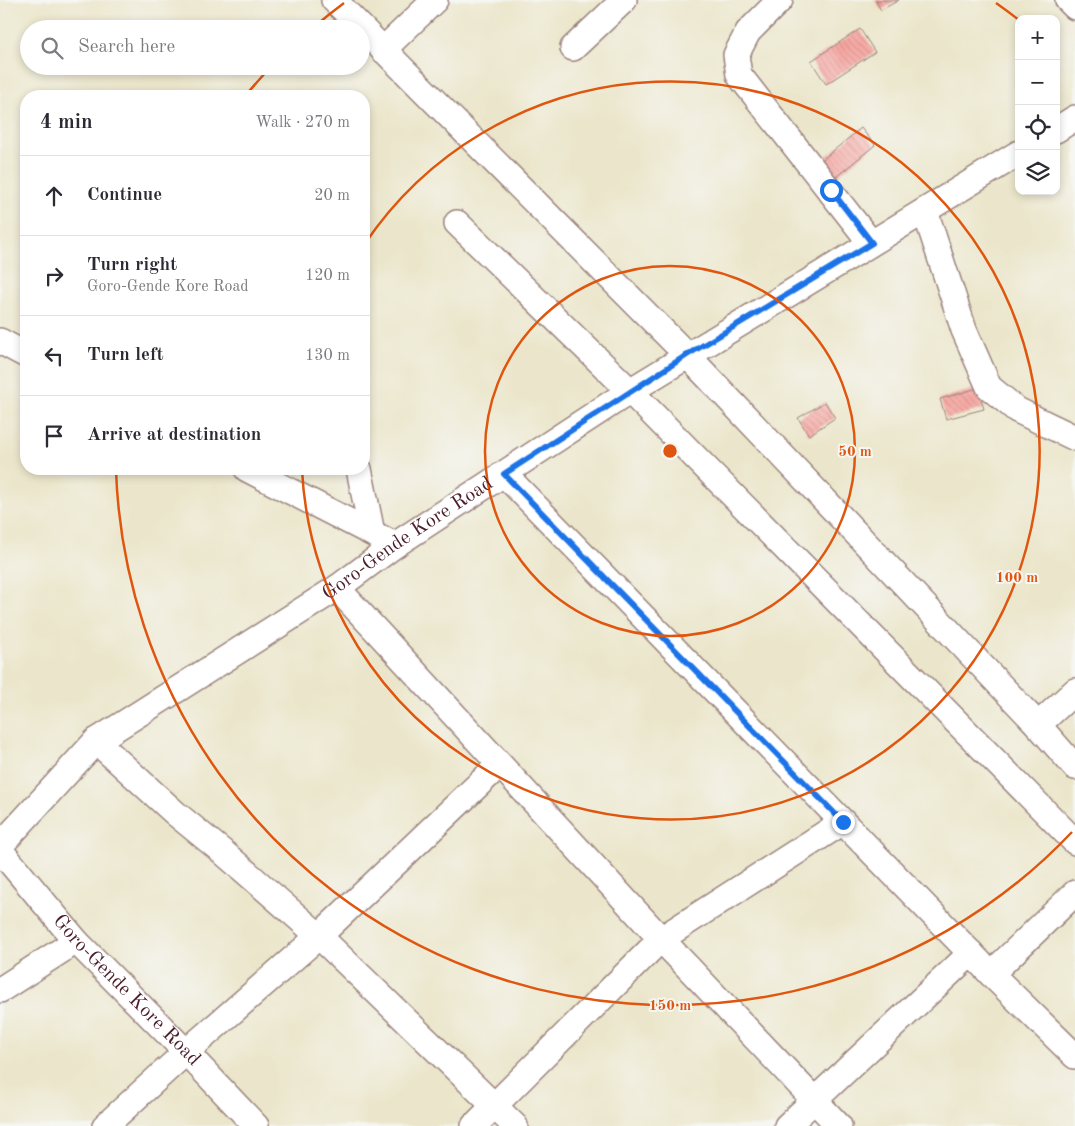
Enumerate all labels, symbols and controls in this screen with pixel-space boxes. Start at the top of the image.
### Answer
map controls [1015,15,1060,195]
button: + [1015,15,1060,60]
search box [20,20,370,75]
icon: search [38,34,66,62]
text: Search here [78,38,175,57]
button: − [1015,60,1060,105]
button: locate [1015,105,1060,150]
text: 4 min [40,112,93,133]
text: Walk · 270 m [255,115,350,131]
button: layers [1015,150,1060,195]
route start [820,179,843,202]
icon: ahead [40,182,68,210]
text: Continue [87,186,162,205]
text: 20 m [314,188,350,204]
text: Turn right [87,256,177,275]
icon: right [40,262,68,290]
text: 120 m [305,268,350,284]
text: Goro-Gende Kore Road [87,279,249,295]
icon: left [40,342,68,370]
text: Turn left [87,346,164,365]
text: 130 m [305,348,350,364]
icon: arrive [40,422,68,450]
text: Arrive at destination [87,426,261,445]
centre of rings [661,442,679,460]
text: 50 m [838,445,872,460]
street label: Goro-Gende Kore Road [319,474,497,604]
text: 100 m [996,571,1038,586]
route end [832,811,855,834]
street label: Goro-Gende Kore Road [49,911,204,1070]
text: 150 m [649,999,691,1014]

